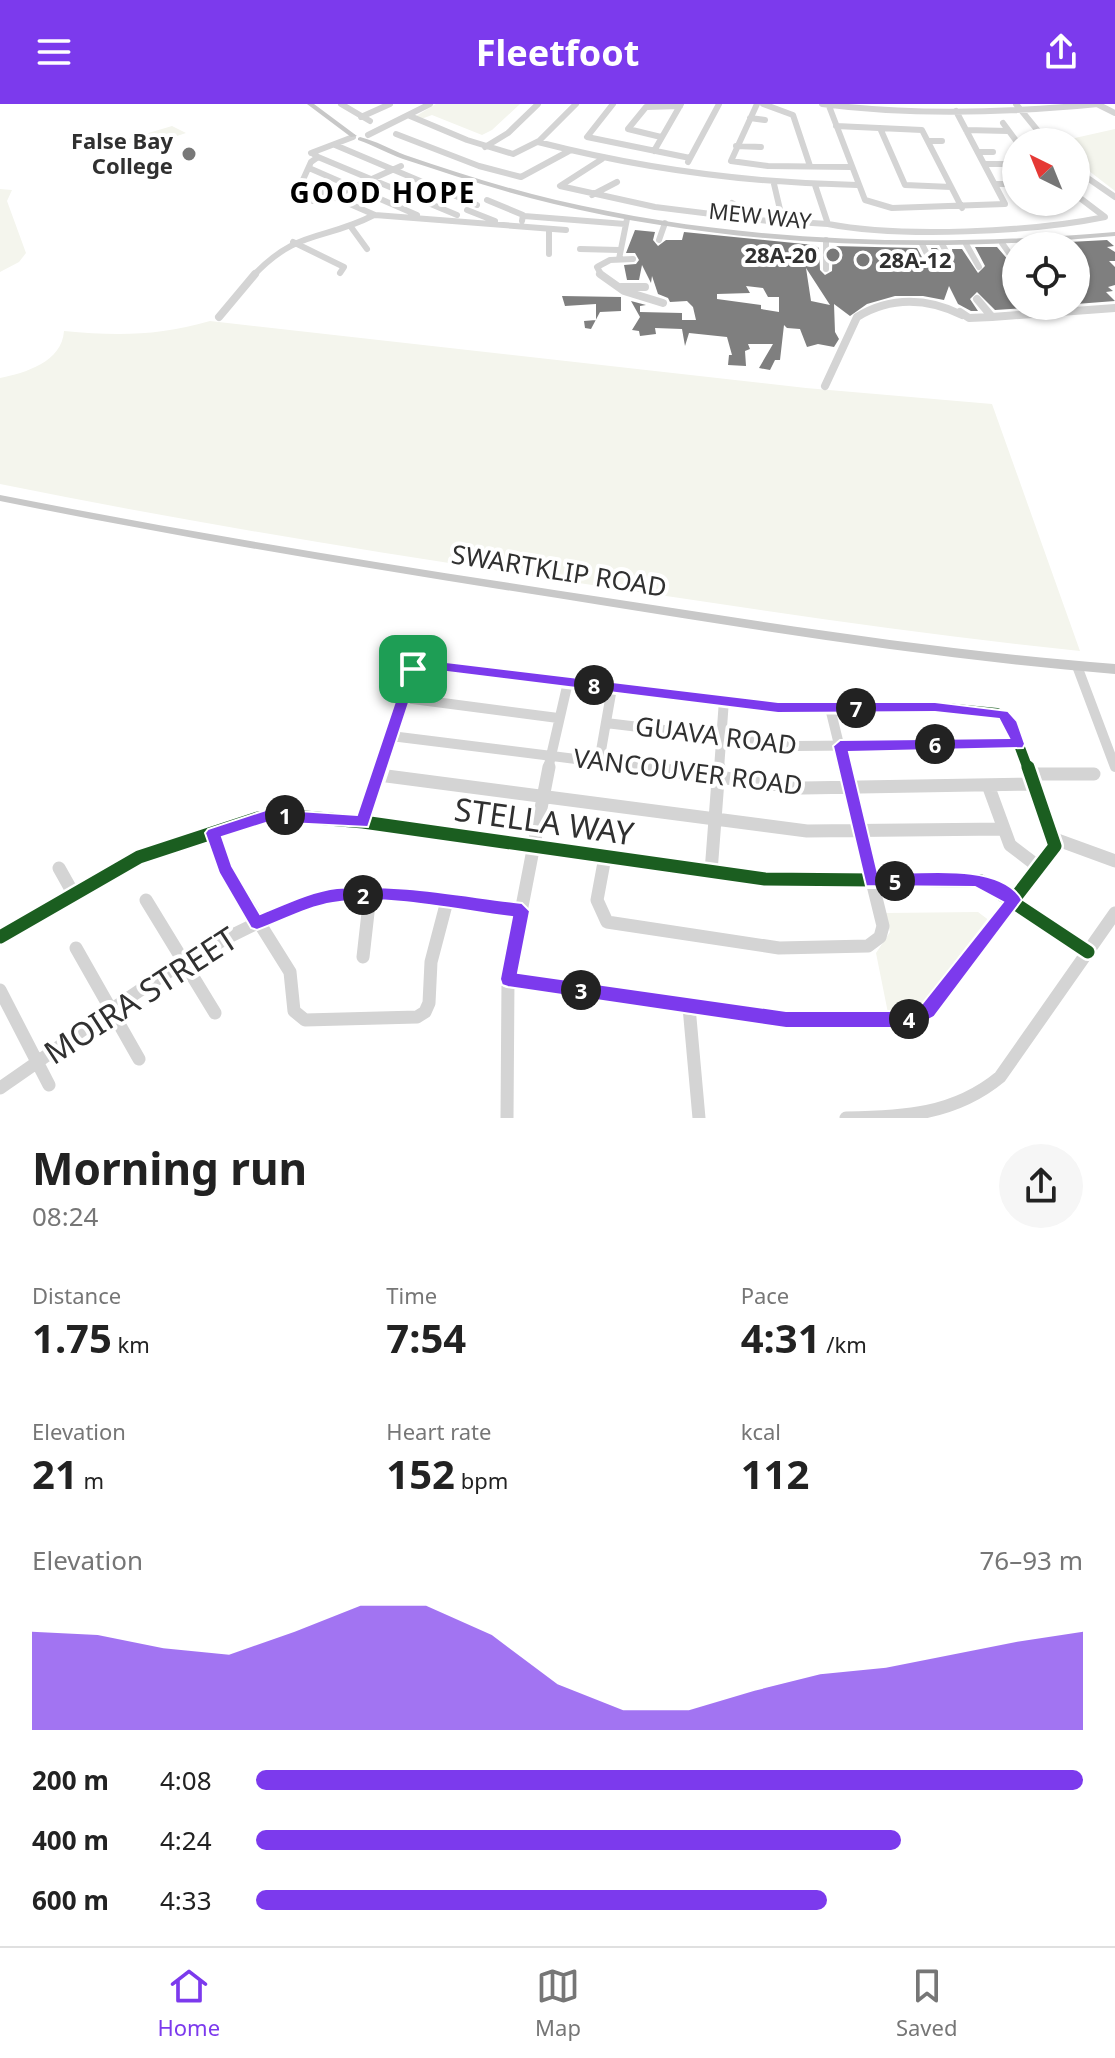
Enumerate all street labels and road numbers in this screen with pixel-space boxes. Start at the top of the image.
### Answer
street label: MEW WAY [707,195,814,235]
street label: SWARTKLIP ROAD [449,535,669,605]
street label: GUAVA ROAD [633,707,799,763]
street label: VANCOUVER ROAD [571,739,805,803]
street label: STELLA WAY [452,787,637,854]
street label: MOIRA STREET [35,916,245,1073]

